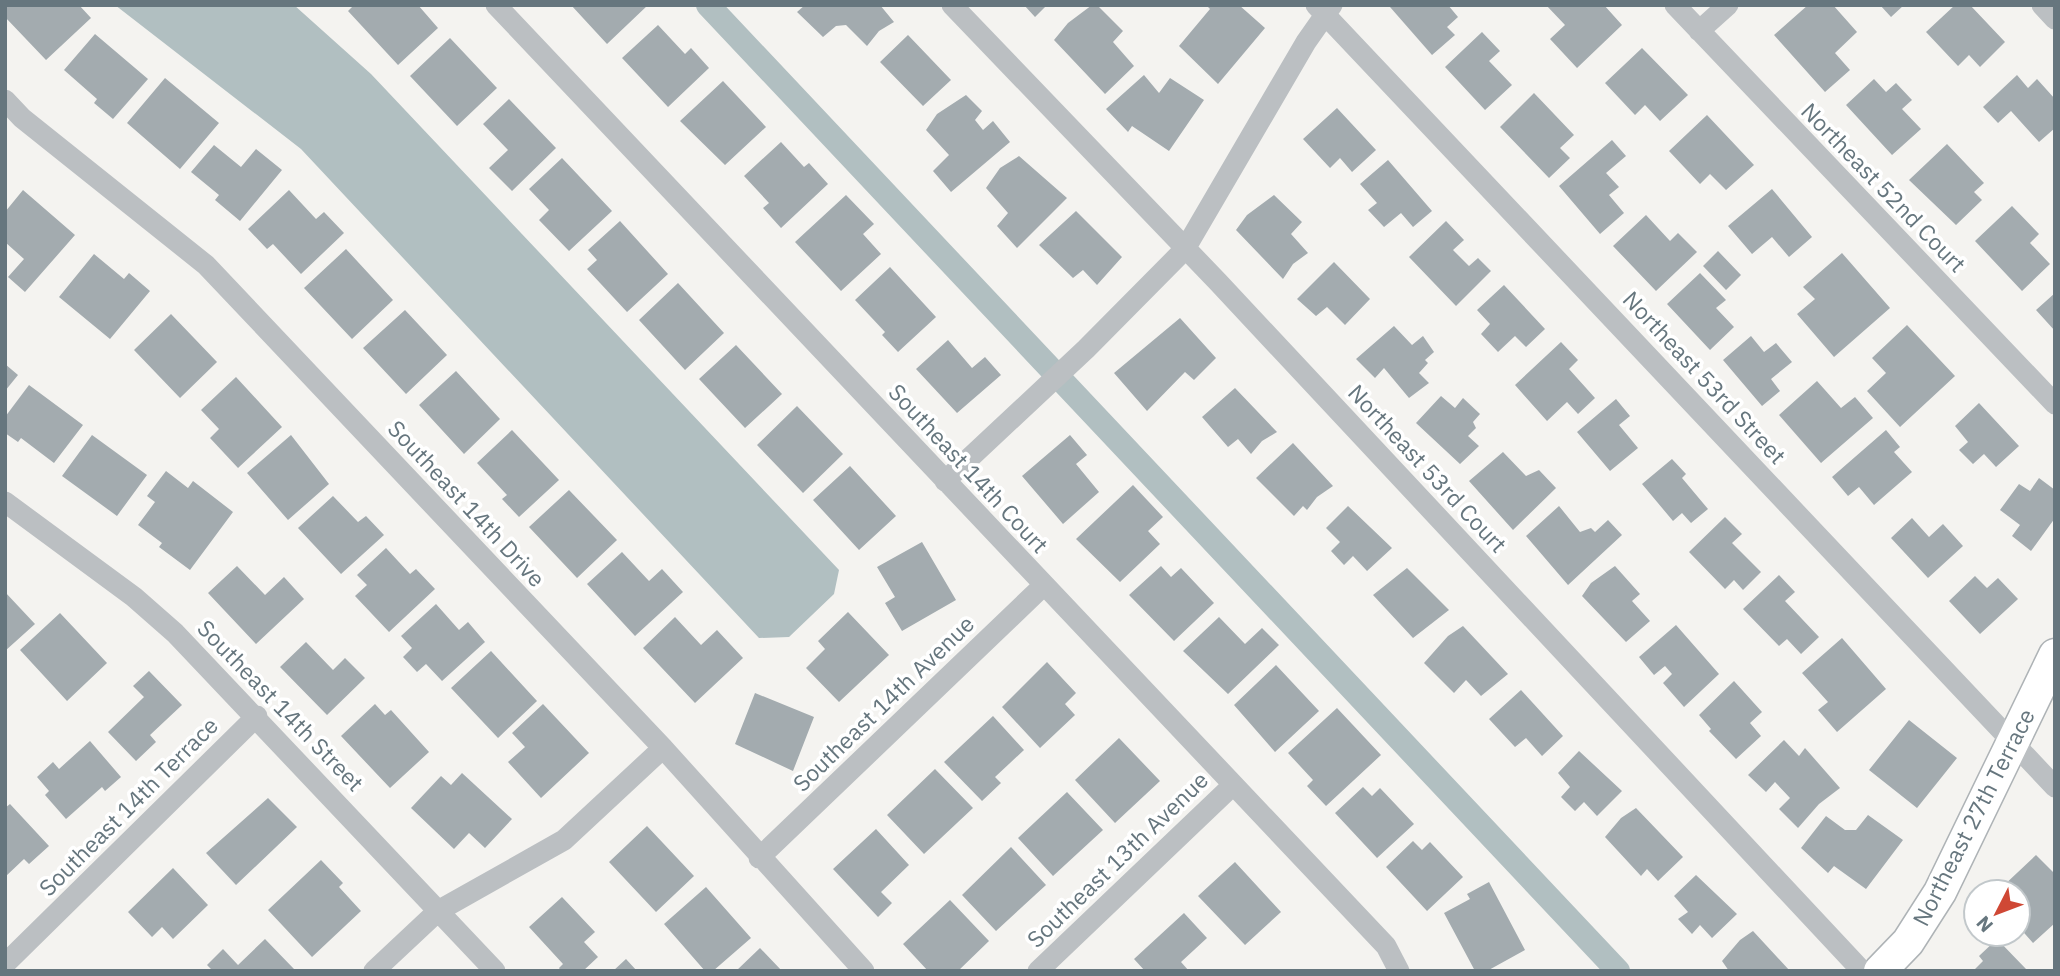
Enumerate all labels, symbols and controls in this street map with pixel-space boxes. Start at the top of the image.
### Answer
street label: Northeast 52nd Court [1795,96,1973,278]
street label: Northeast 53rd Street [1617,284,1793,470]
street label: Southeast 14th Court [883,377,1055,559]
street label: Northeast 53rd Court [1342,377,1514,559]
street label: Southeast 14th Drive [382,413,552,593]
street label: Southeast 14th Avenue [786,609,980,797]
street label: Southeast 14th Street [191,613,371,797]
street label: Northeast 27th Terrace [1906,704,2040,930]
street label: Southeast 14th Terrace [32,710,224,902]
street label: Southeast 13th Avenue [1020,765,1214,953]
north arrow [1962,878,2032,948]

